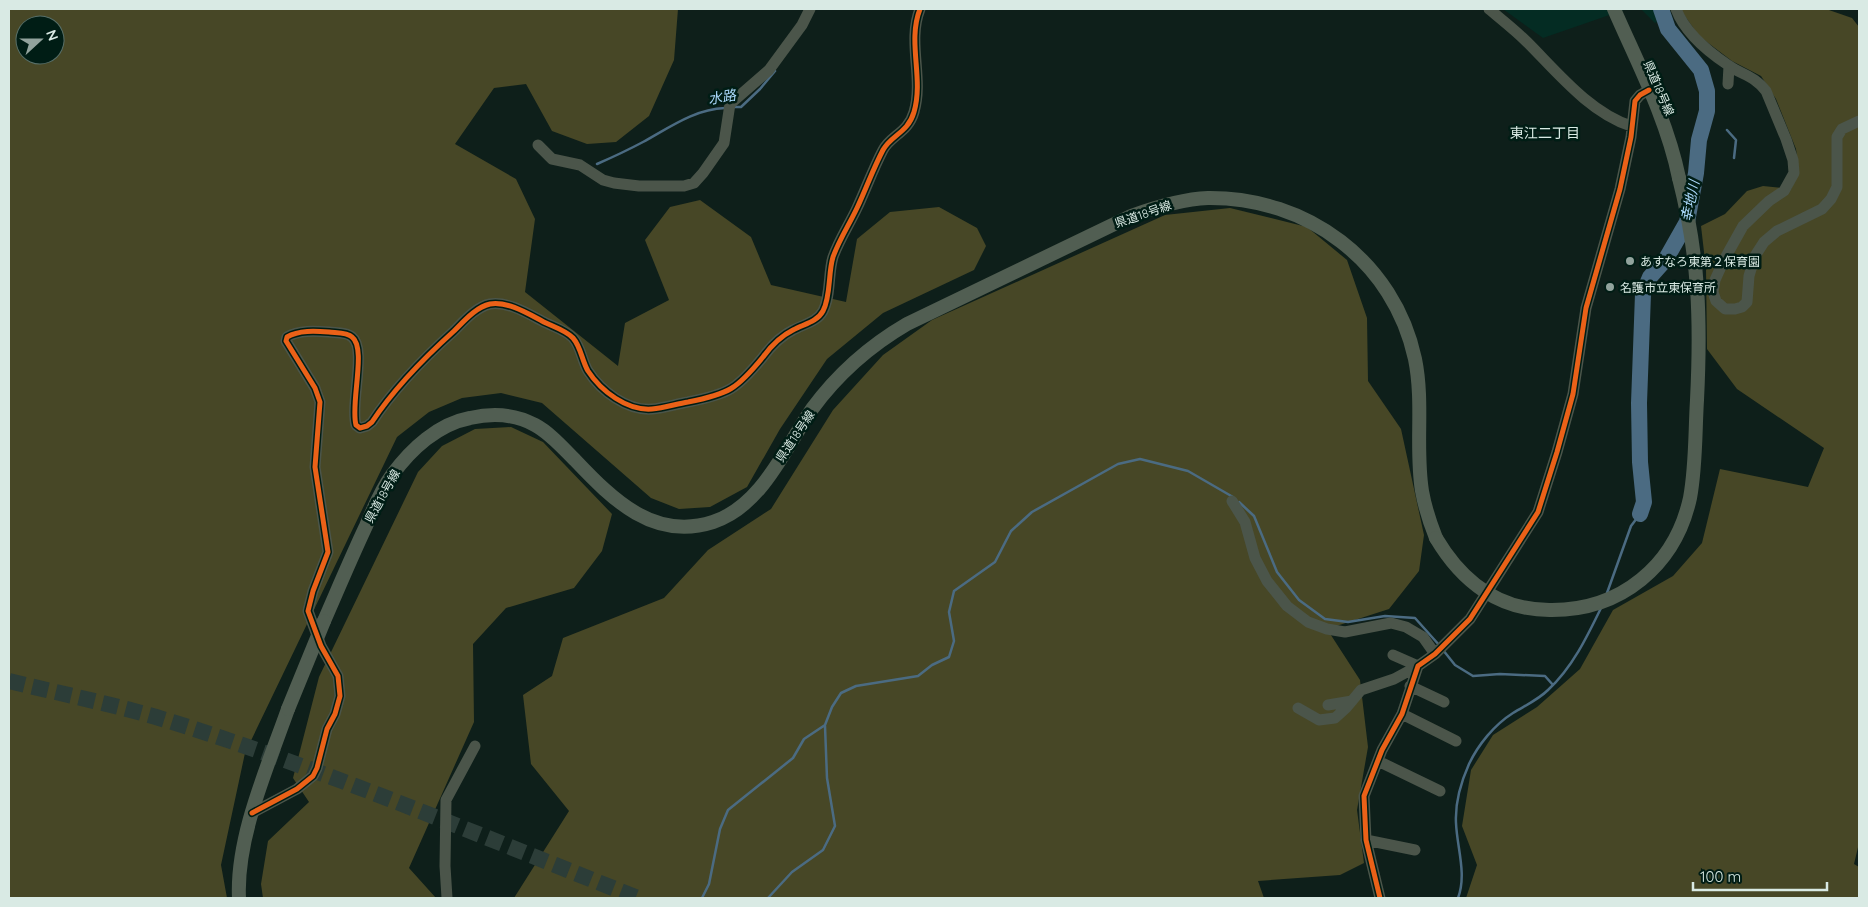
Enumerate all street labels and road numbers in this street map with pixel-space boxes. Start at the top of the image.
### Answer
street label: 県道18号線 [1641,58,1677,118]
street label: 県道18号線 [1113,197,1173,231]
street label: 県道18号線 [772,407,818,465]
street label: 県道18号線 [361,467,403,525]

